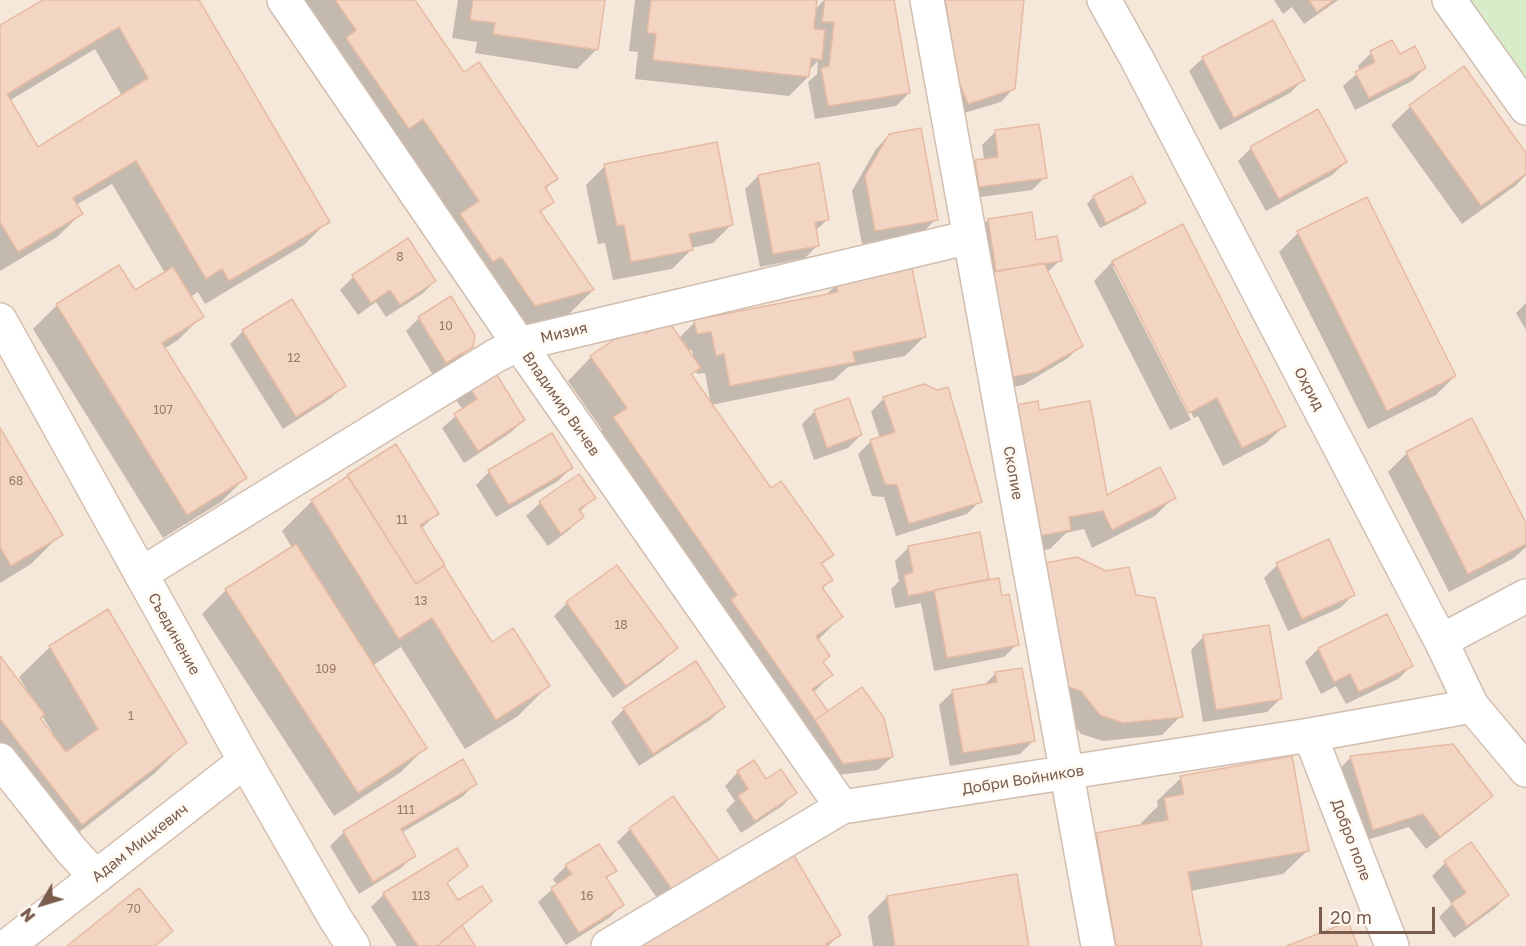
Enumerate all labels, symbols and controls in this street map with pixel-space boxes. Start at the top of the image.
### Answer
house number: 8 [396,250,404,264]
house number: 10 [439,319,453,333]
street label: Мизия [539,319,589,347]
street label: Владимир Вичев [518,348,604,460]
house number: 12 [288,351,300,365]
street label: Охрид [1290,364,1328,414]
house number: 107 [153,403,173,417]
street label: Скопие [999,445,1027,501]
house number: 68 [9,474,23,488]
house number: 11 [396,513,408,527]
street label: Съединение [144,590,204,678]
house number: 13 [415,594,427,608]
house number: 18 [614,618,628,632]
house number: 109 [316,662,336,676]
house number: 1 [128,709,134,723]
street label: Добри Войников [961,761,1085,799]
street label: Добро поле [1327,797,1375,883]
street label: Адам Мицкевич [88,800,192,886]
house number: 111 [397,803,415,817]
north arrow [12,874,72,934]
house number: 113 [412,889,430,903]
house number: 16 [580,889,594,903]
scale bar [1322,895,1438,933]
house number: 70 [127,902,141,916]
text: N [16,904,39,926]
text: 20 m [1330,906,1372,928]

